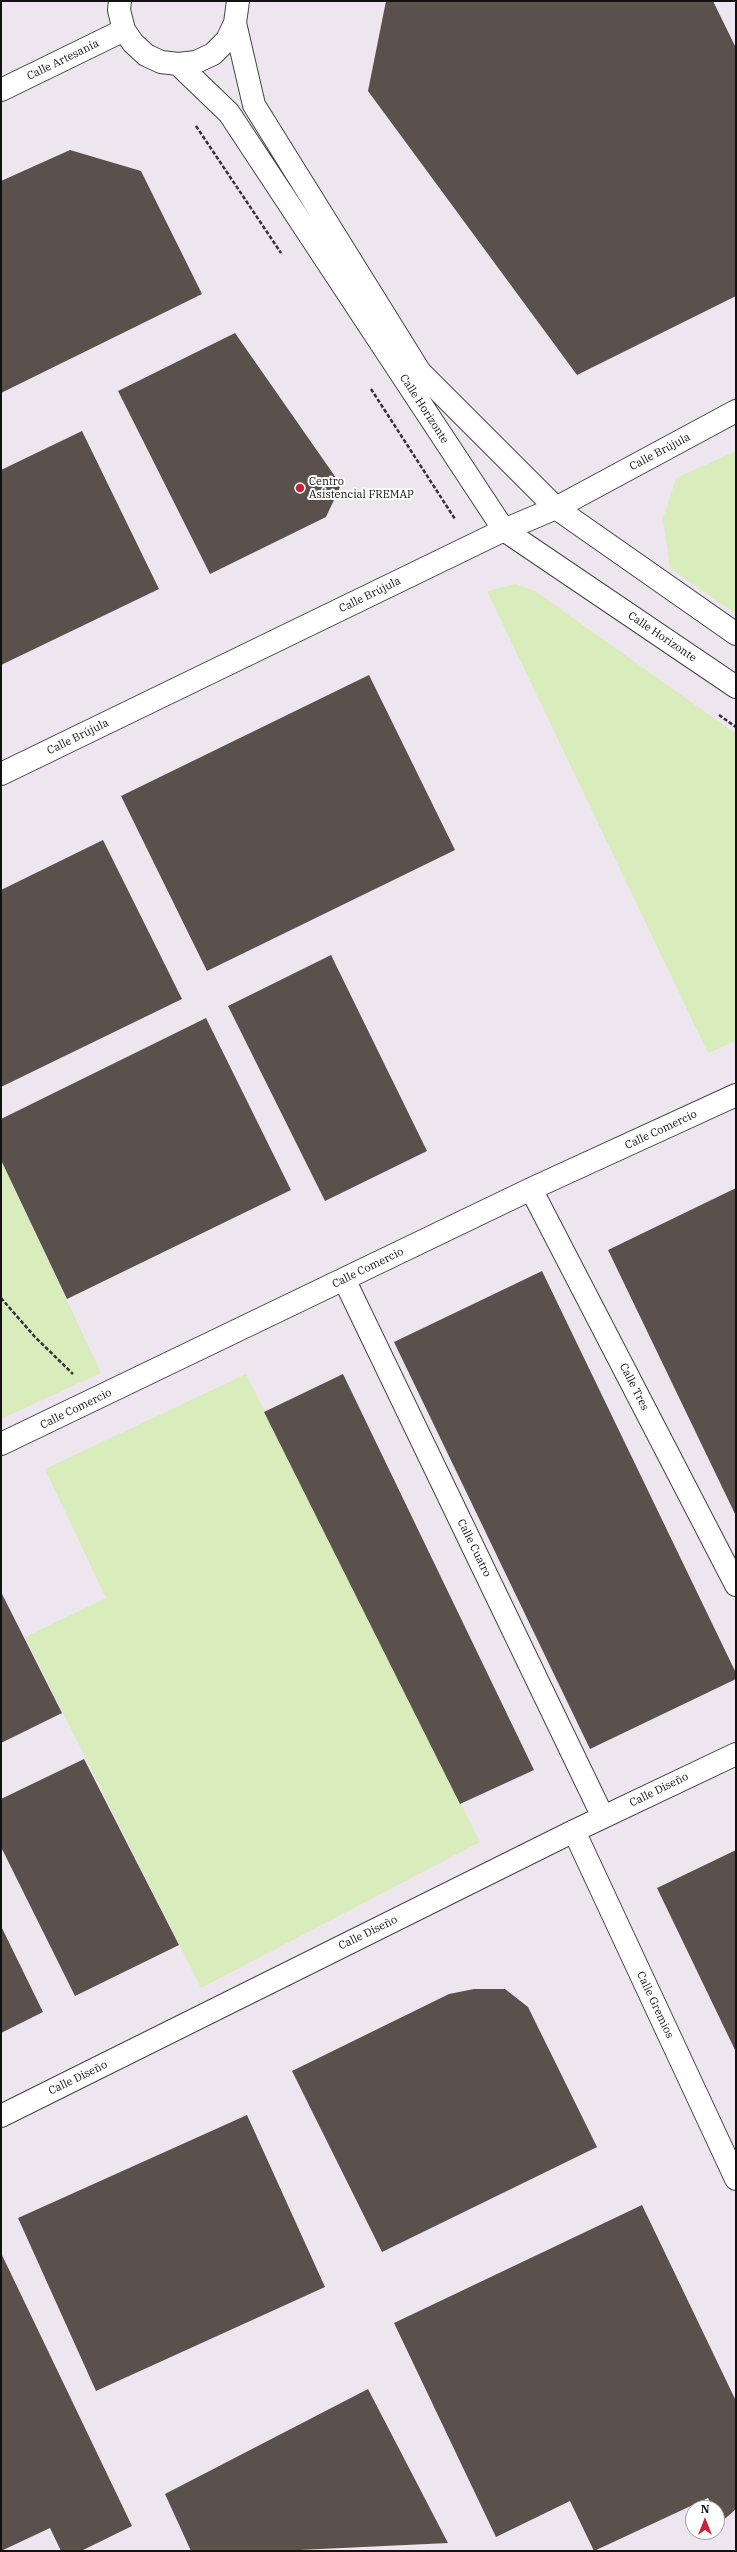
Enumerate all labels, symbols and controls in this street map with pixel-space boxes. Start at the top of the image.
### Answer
street label: Calle Artesanía [25,37,101,83]
street label: Calle Horizonte [397,372,451,446]
street label: Calle Brújula [627,430,693,474]
place label: Centro Asistencial FREMAP [309,475,414,501]
marker: Centro Asistencial FREMAP [294,482,306,494]
street label: Calle Brújula [337,574,403,616]
street label: Calle Horizonte [625,609,699,665]
street label: Calle Brújula [45,716,111,758]
street label: Calle Comercio [623,1108,699,1152]
street label: Calle Comercio [330,1245,406,1291]
street label: Calle Tres [616,1361,652,1413]
street label: Calle Comercio [38,1386,114,1432]
street label: Calle Cuatro [454,1517,494,1579]
street label: Calle Diseño [627,1770,691,1810]
street label: Calle Diseño [336,1913,400,1953]
street label: Calle Gremios [634,1969,676,2041]
street label: Calle Diseño [46,2058,110,2098]
north arrow [685,2500,725,2540]
text: N [701,2502,709,2516]

